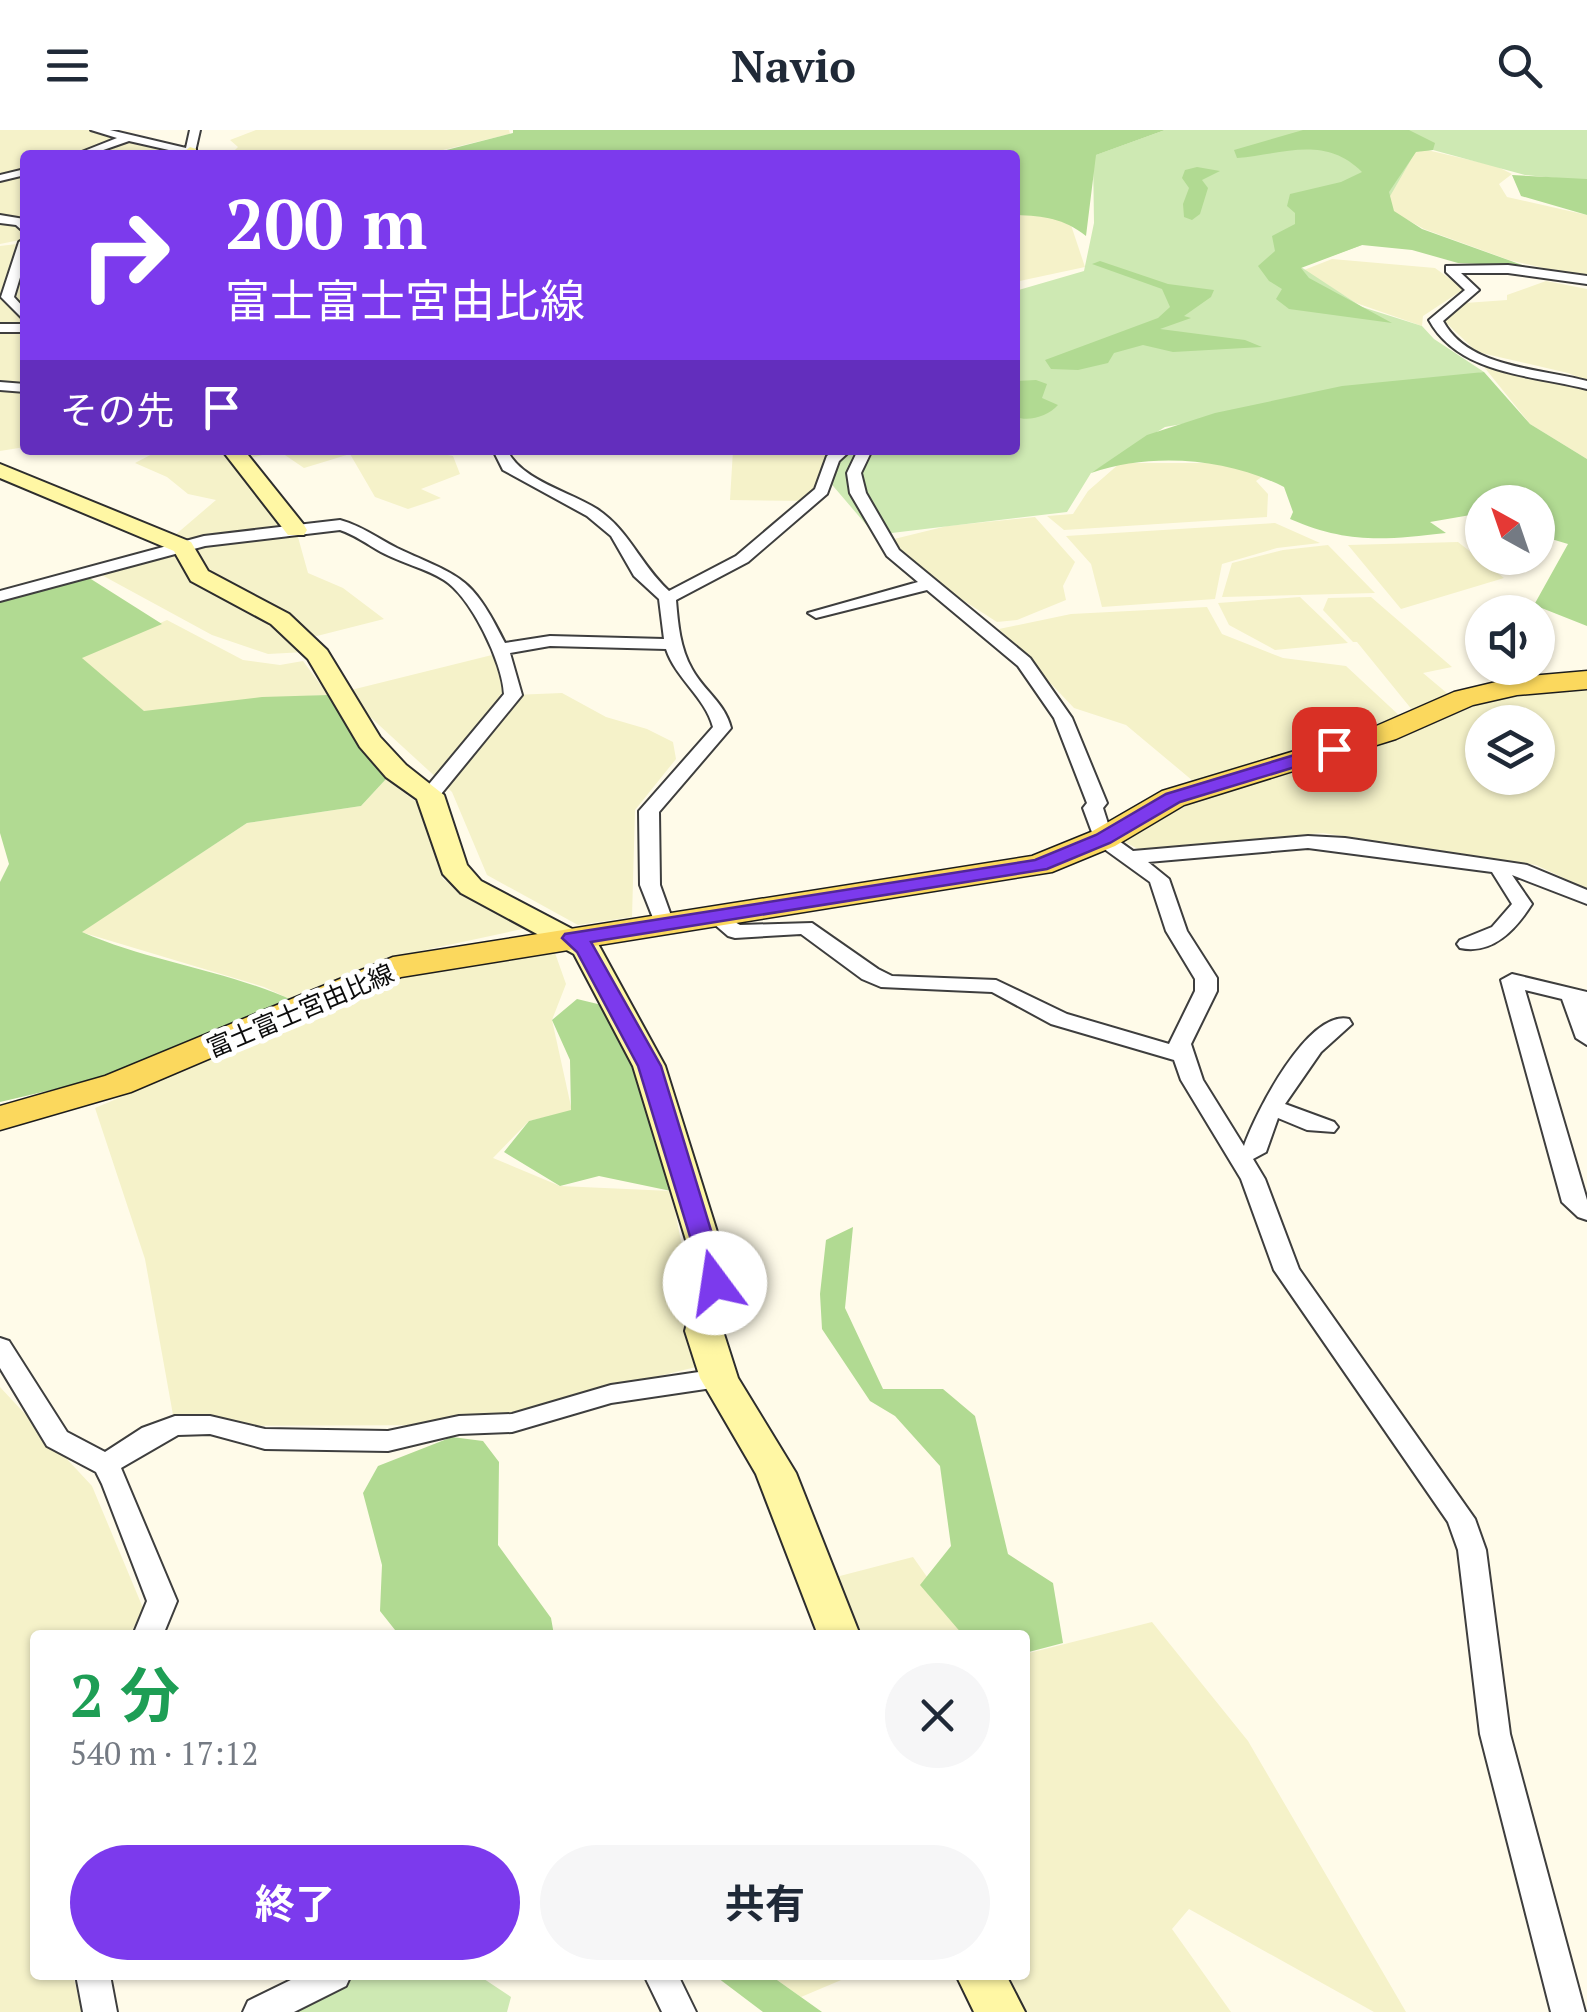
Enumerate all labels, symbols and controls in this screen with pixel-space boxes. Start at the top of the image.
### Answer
text: Navio [731,35,856,95]
icon: menu [40,38,95,93]
icon: search [1492,38,1547,93]
text: 200 m [225,176,427,269]
icon: right [60,190,190,320]
text: 富士富士宮由比線 [225,270,585,330]
icon: arrive [194,380,249,435]
text: その先 [60,385,174,435]
north arrow [1465,485,1555,575]
map controls [1465,485,1555,795]
button: sound [1465,595,1555,685]
button: layers [1465,705,1555,795]
pin [1292,707,1377,792]
icon: arrive [1307,722,1362,777]
street label: 富士富士宮由比線 [201,956,399,1064]
position arrow [663,1231,767,1335]
text: 2 分 [70,1655,180,1734]
button: close [885,1663,990,1768]
text: 540 m · 17:12 [70,1732,258,1774]
button: 終了 [70,1845,520,1960]
button: 共有 [540,1845,990,1960]

